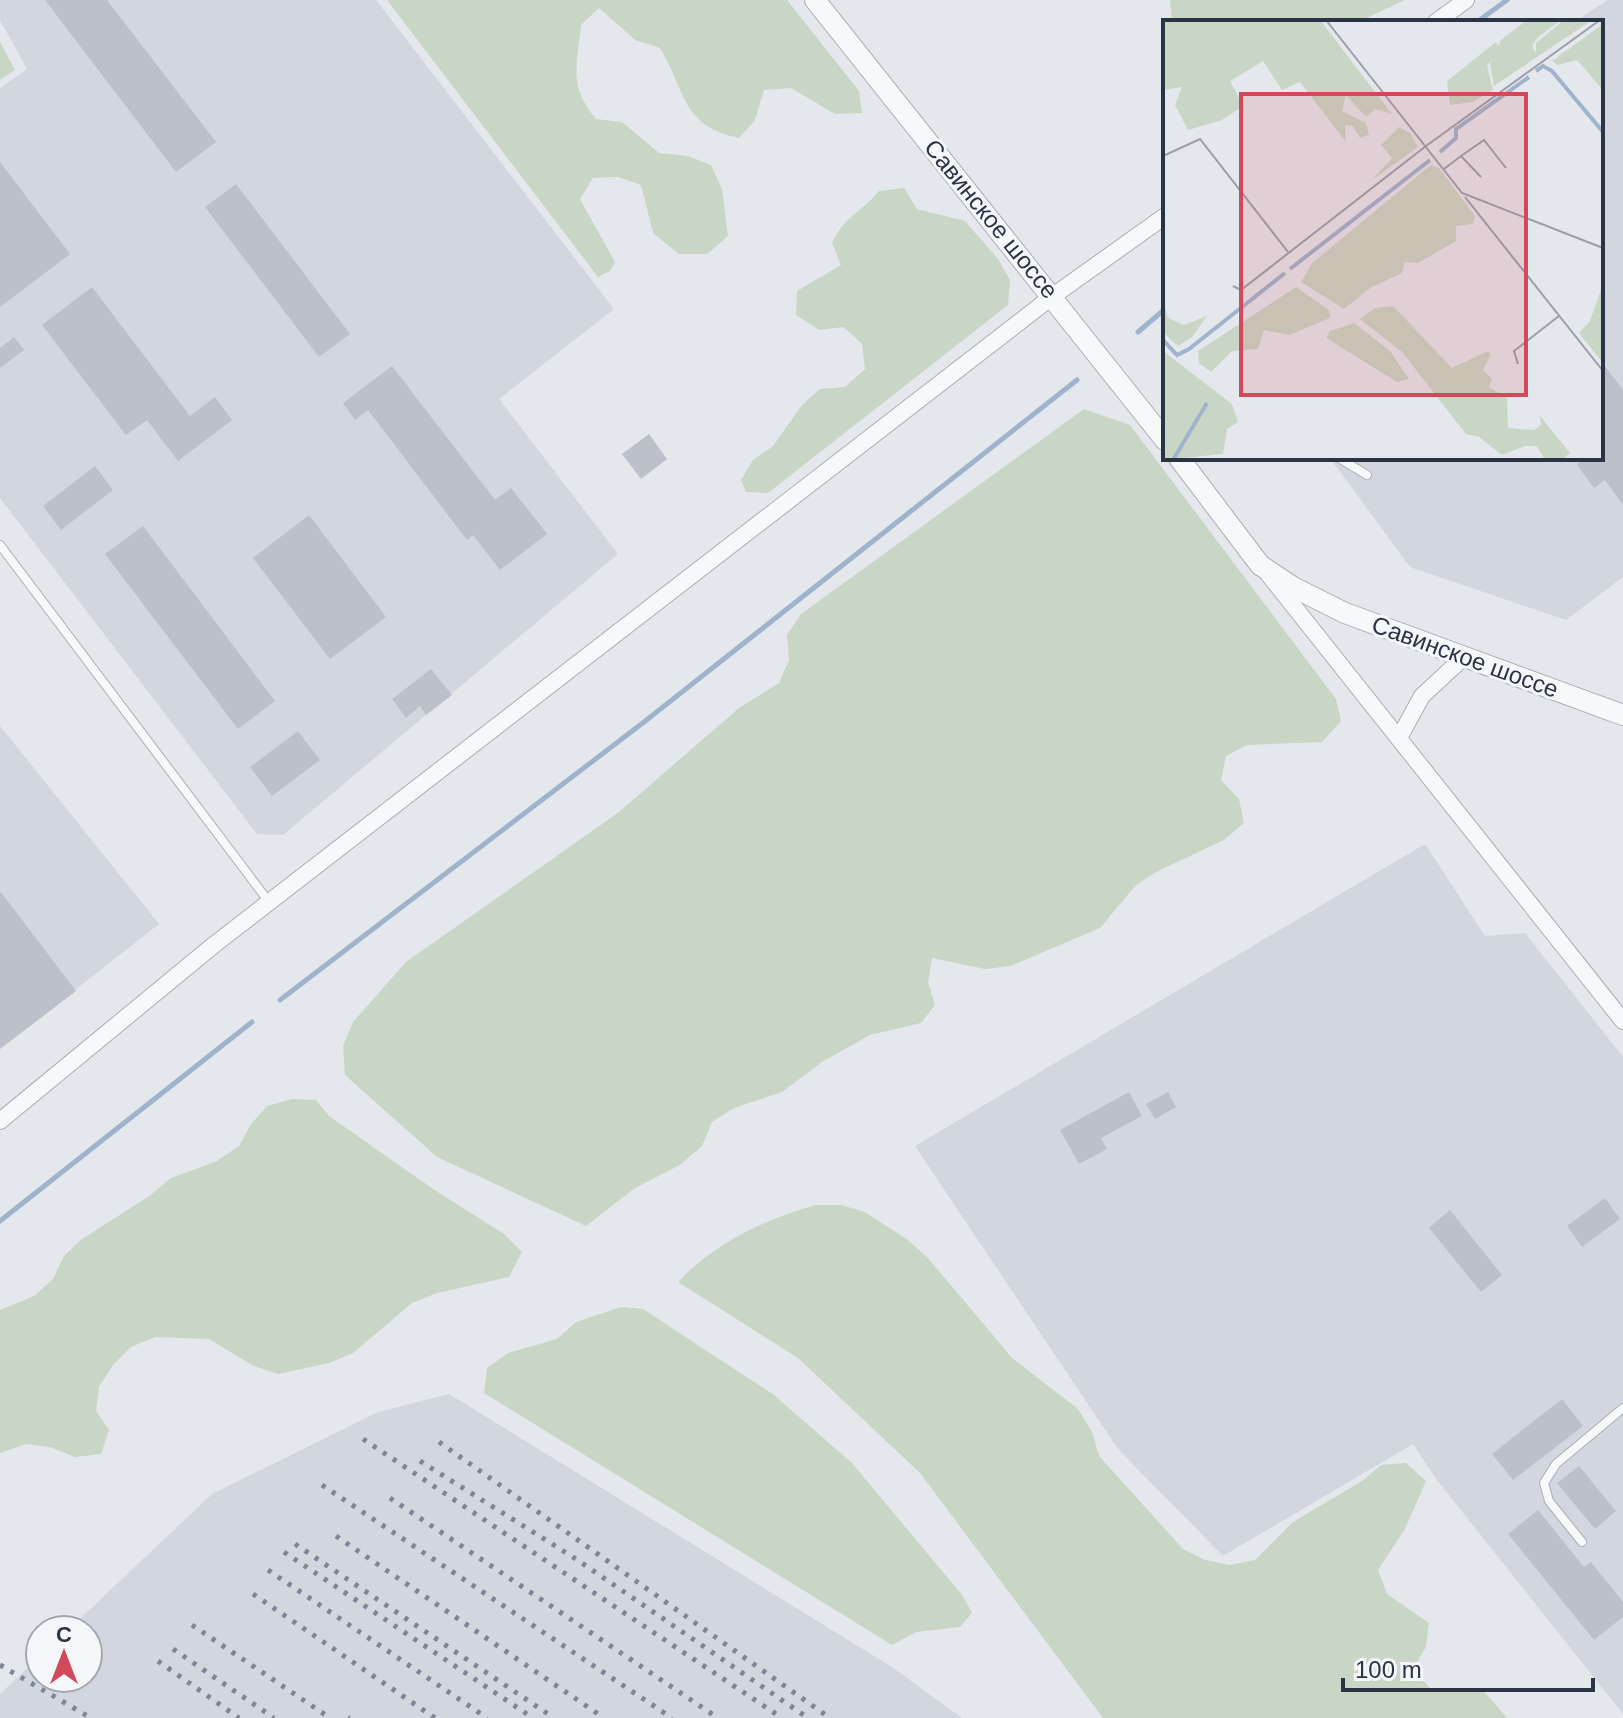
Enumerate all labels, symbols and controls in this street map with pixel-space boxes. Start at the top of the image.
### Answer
inset map [1163,20,1603,460]
street label: Савинское шоссе [919,134,1064,304]
street label: Савинское шоссе [1368,610,1562,703]
north arrow [24,1614,104,1694]
text: С [56,1622,72,1647]
scale bar [1343,1642,1593,1692]
text: 100 m [1355,1656,1422,1683]

